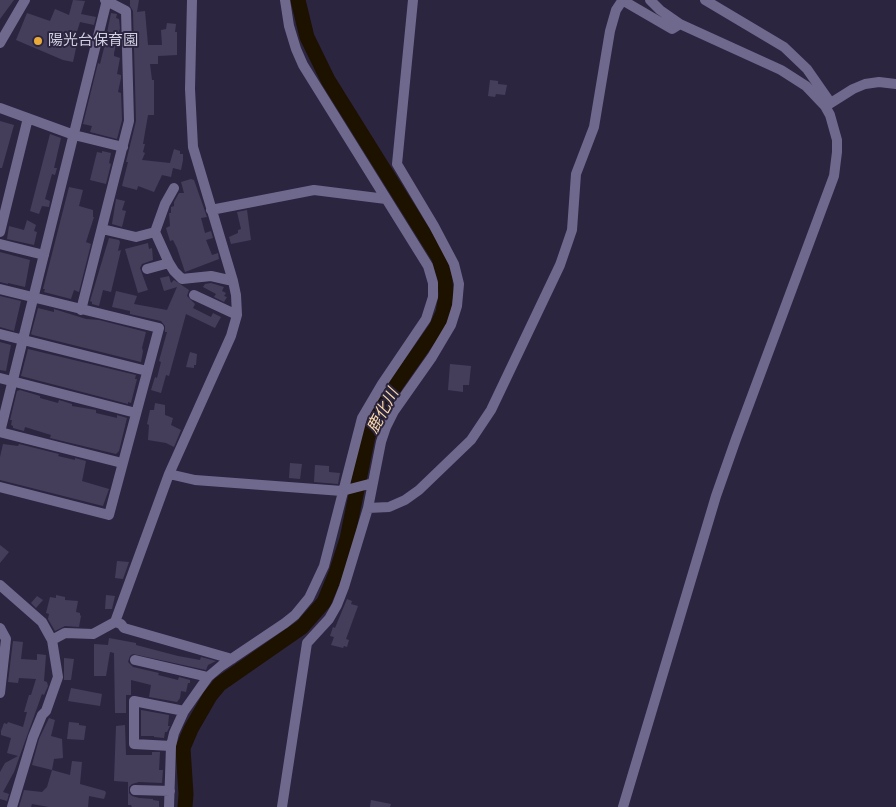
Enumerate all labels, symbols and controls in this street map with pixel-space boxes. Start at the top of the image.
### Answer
place label: 陽光台保育園 [48,32,138,50]
marker: 陽光台保育園 [32,35,44,47]
water label: 鹿化川 [363,385,403,437]

